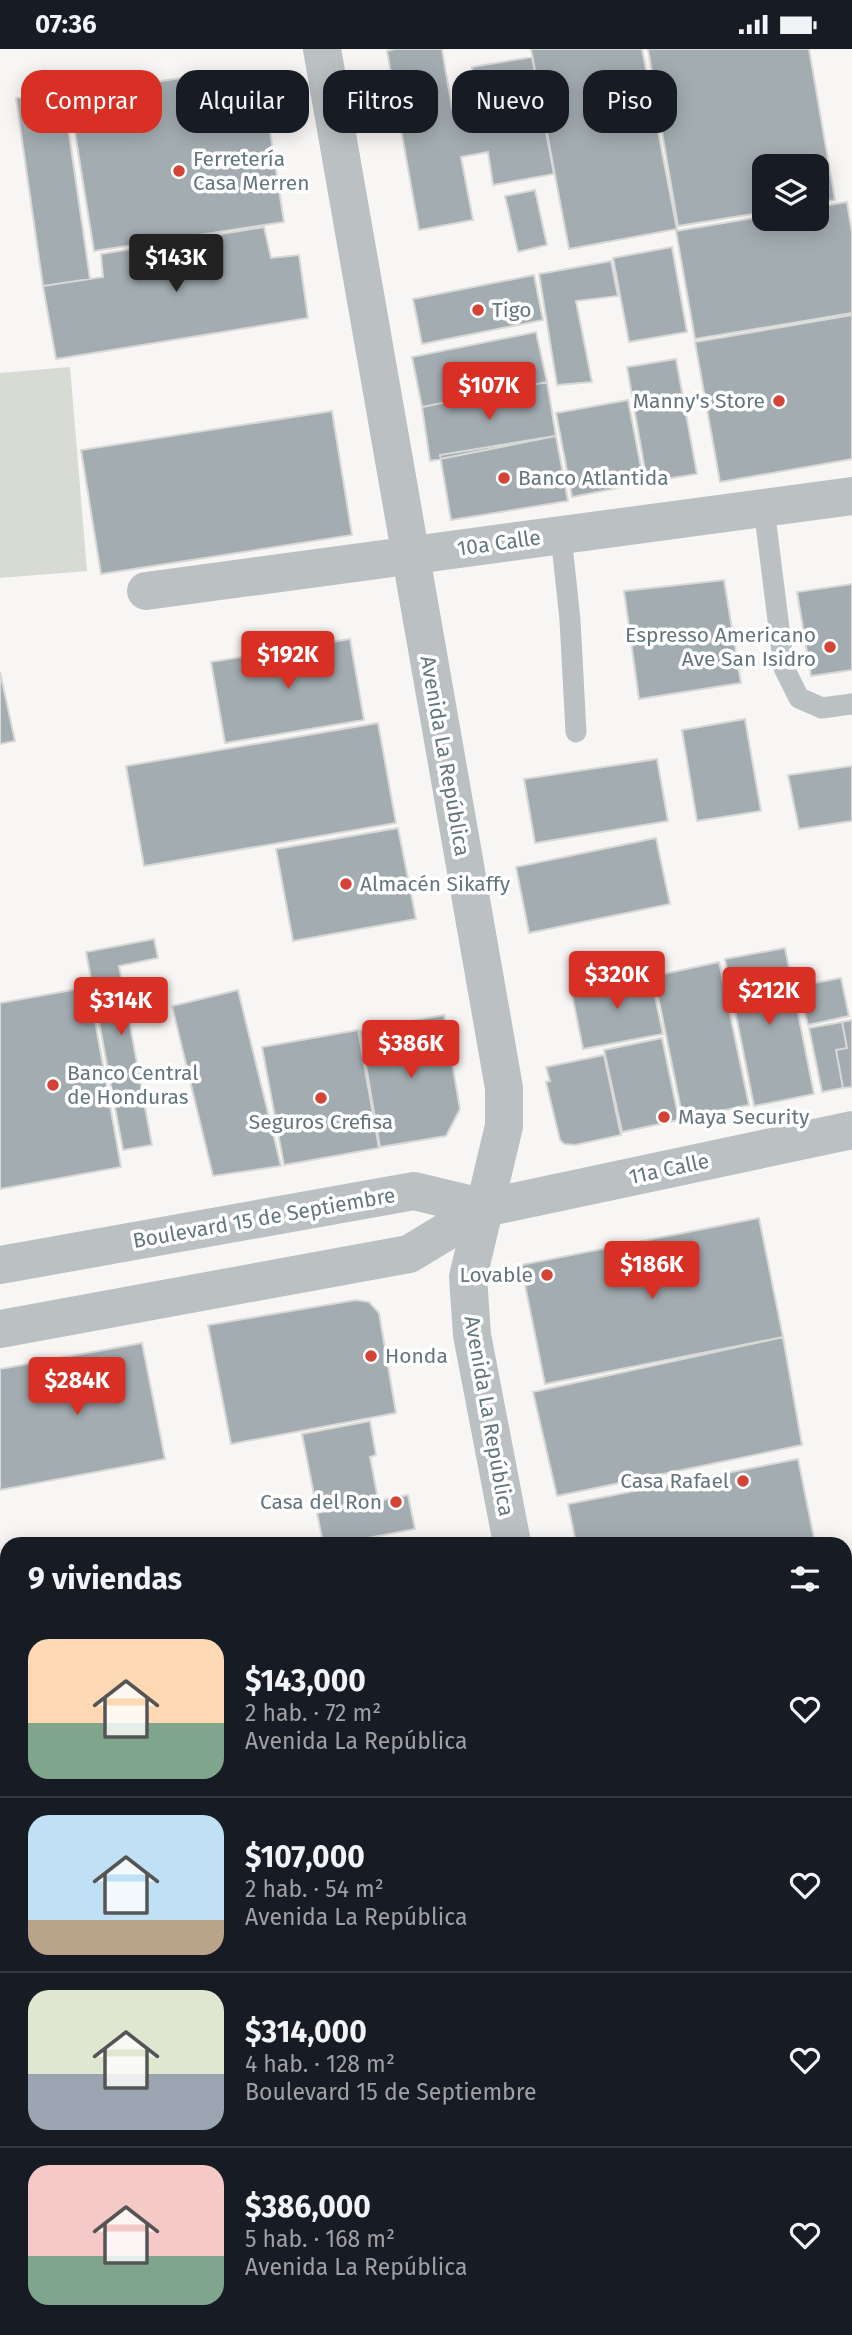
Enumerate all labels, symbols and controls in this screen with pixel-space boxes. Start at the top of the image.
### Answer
text: 07:36 [35,9,97,40]
chip: Comprar [21,70,162,133]
chip: Alquilar [176,70,309,133]
chip: Filtros [323,70,438,133]
chip: Nuevo [452,70,569,133]
chip: Piso [583,70,677,133]
place label: Ferretería Casa Merren [193,146,309,196]
map controls [752,154,829,231]
button: layers [752,154,829,231]
marker: Ferretería Casa Merren [171,163,187,179]
pin: $143K [127,235,225,294]
text: $143K [145,243,207,271]
place label: Tigo [492,297,532,323]
marker: Tigo [470,302,486,318]
pin: $107K [440,363,538,422]
text: $107K [459,371,519,399]
place label: Manny's Store [633,388,765,414]
marker: Manny's Store [771,393,787,409]
place label: Banco Atlantida [518,465,669,491]
marker: Banco Atlantida [496,470,512,486]
street label: 10a Calle [455,524,543,562]
place label: Espresso Americano Ave San Isidro [625,622,816,672]
pin: $192K [239,631,337,691]
marker: Espresso Americano Ave San Isidro [822,639,838,655]
text: $192K [257,640,319,668]
street label: Avenida La República [415,654,475,858]
place label: Almacén Sikaffy [360,871,511,897]
marker: Almacén Sikaffy [338,876,354,892]
pin: $320K [568,951,666,1011]
text: $320K [585,960,649,988]
pin: $212K [720,967,818,1027]
text: $212K [739,976,799,1004]
pin: $314K [72,977,170,1037]
text: $314K [90,986,152,1014]
pin: $386K [362,1021,460,1080]
text: $386K [378,1029,444,1057]
place label: Banco Central de Honduras [67,1060,198,1110]
marker: Banco Central de Honduras [45,1077,61,1093]
marker: Seguros Crefisa [313,1090,329,1106]
place label: Maya Security [678,1104,810,1130]
place label: Seguros Crefisa [249,1109,393,1135]
marker: Maya Security [656,1109,672,1125]
street label: 11a Calle [627,1148,711,1190]
street label: Boulevard 15 de Septiembre [131,1182,397,1254]
pin: $186K [603,1241,701,1301]
text: $186K [620,1250,684,1278]
place label: Lovable [460,1262,533,1288]
marker: Lovable [539,1267,555,1283]
street label: Avenida La República [459,1314,519,1518]
place label: Honda [385,1343,448,1369]
marker: Honda [363,1348,379,1364]
pin: $284K [28,1357,126,1417]
text: $284K [44,1366,110,1394]
place label: Casa Rafael [620,1468,729,1494]
marker: Casa Rafael [735,1473,751,1489]
place label: Casa del Ron [260,1489,382,1515]
marker: Casa del Ron [388,1494,404,1510]
icon: filters [786,1560,824,1598]
text: 9 viviendas [28,1561,182,1597]
text: $143,000 [245,1663,366,1699]
icon: home [84,1667,168,1751]
icon: heart [786,1690,824,1728]
text: 2 hab. · 72 m² [245,1699,381,1727]
text: Avenida La República [245,1727,467,1755]
text: $107,000 [245,1839,365,1875]
icon: home [84,1843,168,1927]
icon: heart [786,1866,824,1904]
text: 2 hab. · 54 m² [245,1875,384,1903]
text: Avenida La República [245,1903,467,1931]
text: $314,000 [245,2014,367,2050]
icon: home [84,2018,168,2102]
icon: heart [786,2041,824,2079]
text: 4 hab. · 128 m² [245,2050,395,2078]
text: Boulevard 15 de Septiembre [245,2078,536,2106]
text: $386,000 [245,2189,371,2225]
icon: home [84,2193,168,2277]
icon: heart [786,2216,824,2254]
text: 5 hab. · 168 m² [245,2225,395,2253]
text: Avenida La República [245,2253,467,2281]

